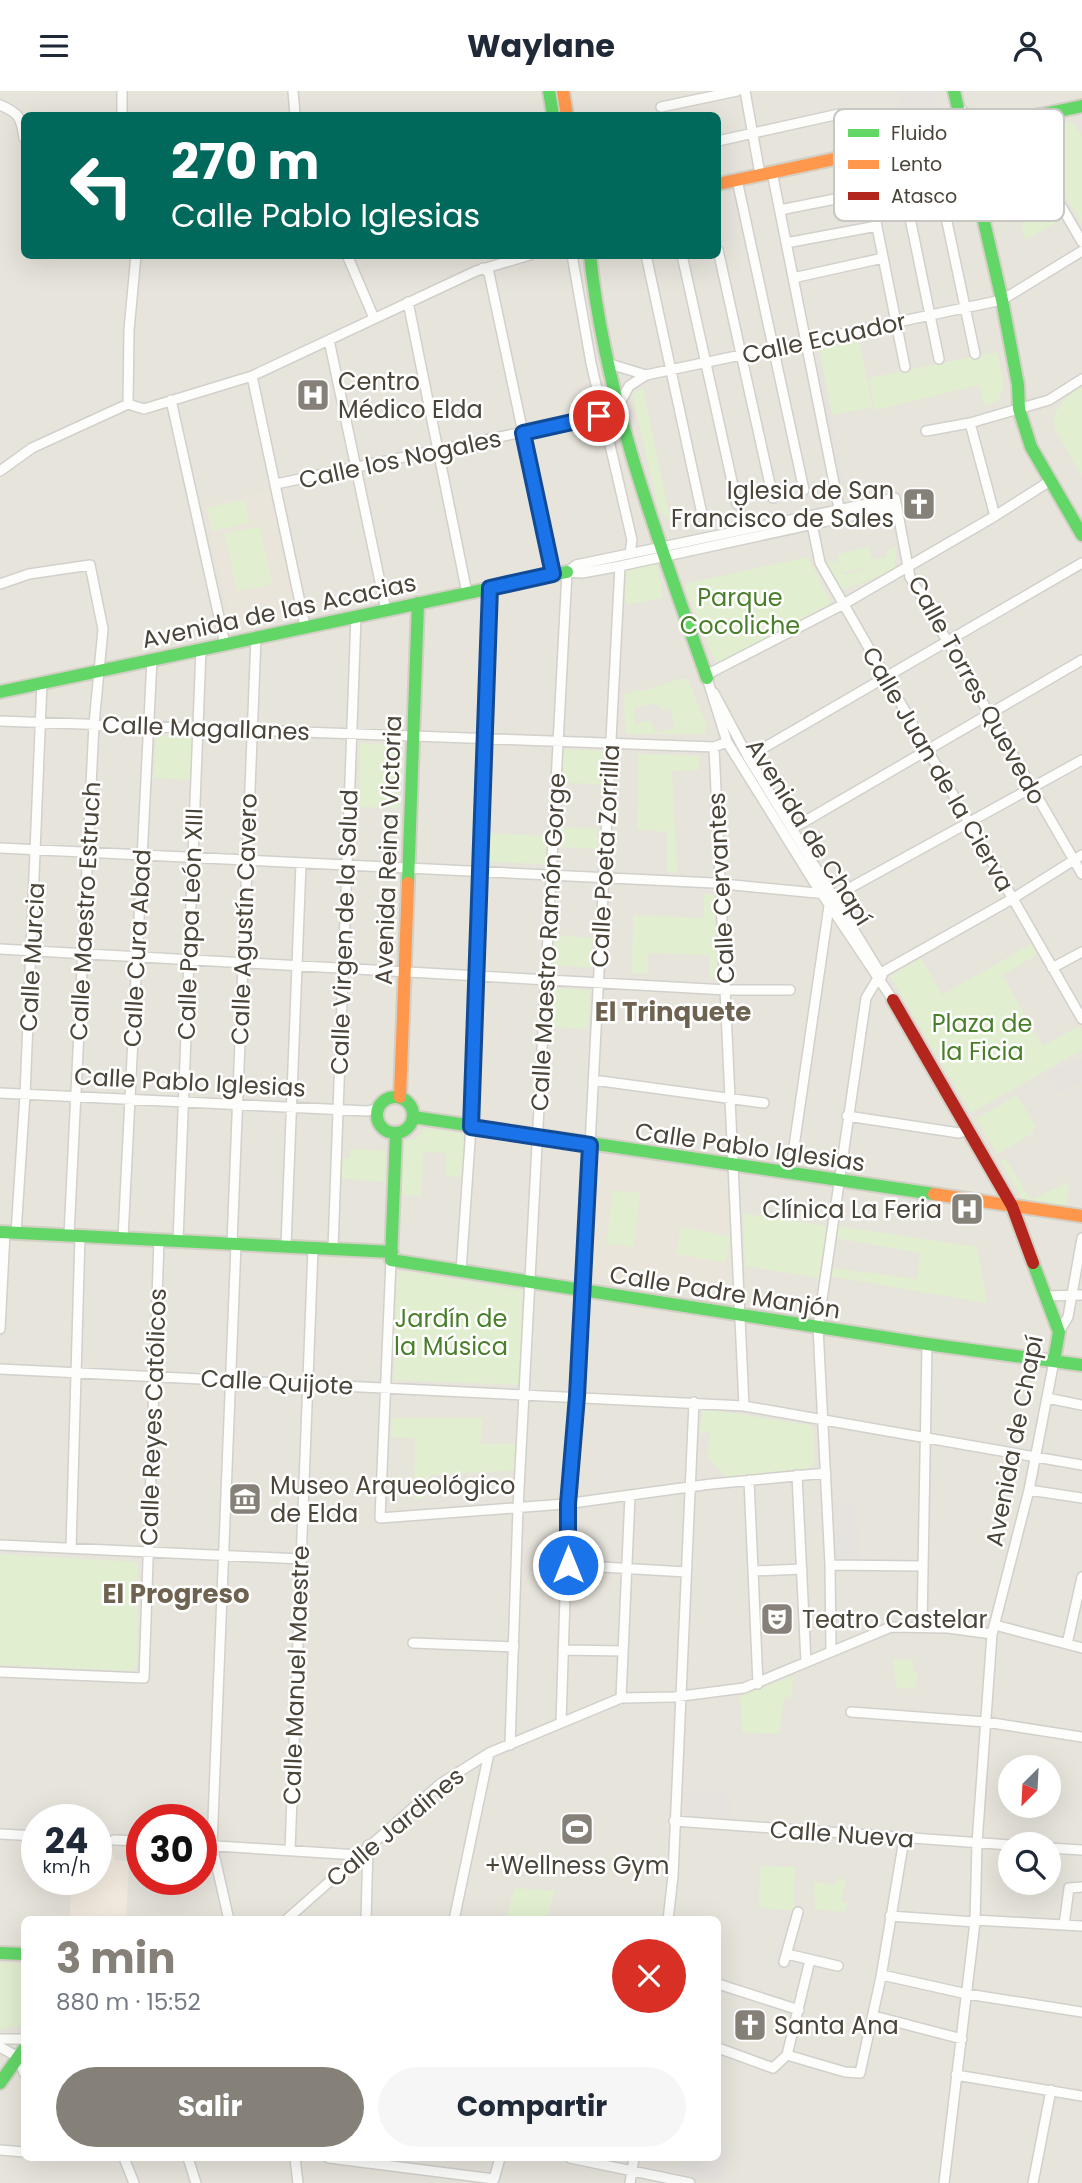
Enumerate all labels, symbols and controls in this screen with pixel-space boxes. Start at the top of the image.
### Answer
text: Waylane [467,23,615,68]
icon: menu [35,27,73,65]
icon: person [1009,27,1047,65]
legend [834,109,1064,221]
text: Fluido [891,120,947,147]
text: 270 m [171,128,319,196]
icon: left [56,140,147,231]
text: Lento [891,151,942,178]
text: Atasco [891,183,957,210]
text: Calle Pablo Iglesias [171,193,480,238]
street label: Calle Ecuador [739,305,909,371]
place label: Centro Médico Elda [338,365,483,426]
hospital icon: Centro Médico Elda [294,376,332,414]
pin [569,386,629,446]
icon: arrive [580,397,618,435]
street label: Calle los Nogales [296,421,504,497]
place label: Iglesia de San Francisco de Sales [671,474,894,535]
church icon: Iglesia de San Francisco de Sales [900,485,938,523]
street label: Avenida de las Acacias [139,566,419,656]
street label: Calle Torres Quevedo [900,570,1054,810]
park label: Parque Cocoliche [680,581,800,642]
street label: Calle Juan de la Cierva [854,640,1022,898]
street label: Calle Magallanes [101,708,311,748]
street label: Avenida Reina Victoria [367,715,409,985]
street label: Avenida de Chapí [738,732,880,932]
street label: Calle Poeta Zorrilla [583,744,627,968]
street label: Calle Maestro Ramón Gorge [523,772,573,1112]
street label: Calle Maestro Estruch [62,781,108,1041]
street label: Calle Virgen de la Salud [323,789,365,1075]
street label: Calle Cervantes [700,792,742,984]
street label: Calle Agustín Cavero [223,793,265,1045]
street label: Calle Papa León XIII [169,808,211,1040]
street label: Calle Cura Abad [115,848,159,1048]
street label: Calle Murcia [12,881,52,1033]
district label: El Trinquete [595,994,751,1030]
park label: Plaza de la Ficia [932,1007,1032,1068]
street label: Calle Pablo Iglesias [73,1059,307,1105]
street label: Calle Pablo Iglesias [633,1115,867,1179]
hospital icon: Clínica La Feria [948,1190,986,1228]
place label: Clínica La Feria [762,1193,942,1226]
street label: Calle Padre Manjón [607,1257,843,1327]
street label: Calle Reyes Católicos [132,1288,174,1546]
park label: Jardín de la Música [394,1302,508,1363]
street label: Avenida de Chapí [977,1333,1051,1549]
street label: Calle Quijote [200,1362,354,1402]
place label: Museo Arqueológico de Elda [270,1469,515,1530]
museum icon: Museo Arqueológico de Elda [226,1480,264,1518]
position arrow [531,1528,605,1602]
street label: Calle Manuel Maestre [275,1545,317,1805]
district label: El Progreso [102,1576,250,1612]
theatre icon: Teatro Castelar [758,1600,796,1638]
place label: Teatro Castelar [802,1603,988,1636]
north arrow [998,1755,1060,1818]
map controls [998,1755,1061,1895]
street label: Calle Jardines [319,1760,471,1894]
speed limit sign: 30 [126,1804,217,1895]
sports icon: +Wellness Gym [558,1810,596,1848]
street label: Calle Nueva [769,1812,915,1856]
text: 24 [45,1816,88,1865]
button: search [998,1832,1061,1895]
place label: +Wellness Gym [484,1849,670,1882]
text: km/h [43,1854,90,1879]
text: 3 min [56,1929,176,1988]
button: close [612,1939,686,2013]
text: 880 m · 15:52 [56,1986,201,2018]
church icon: Santa Ana [731,2006,769,2044]
place label: Santa Ana [774,2009,899,2042]
button: Salir [56,2067,364,2147]
button: Compartir [378,2067,686,2147]

